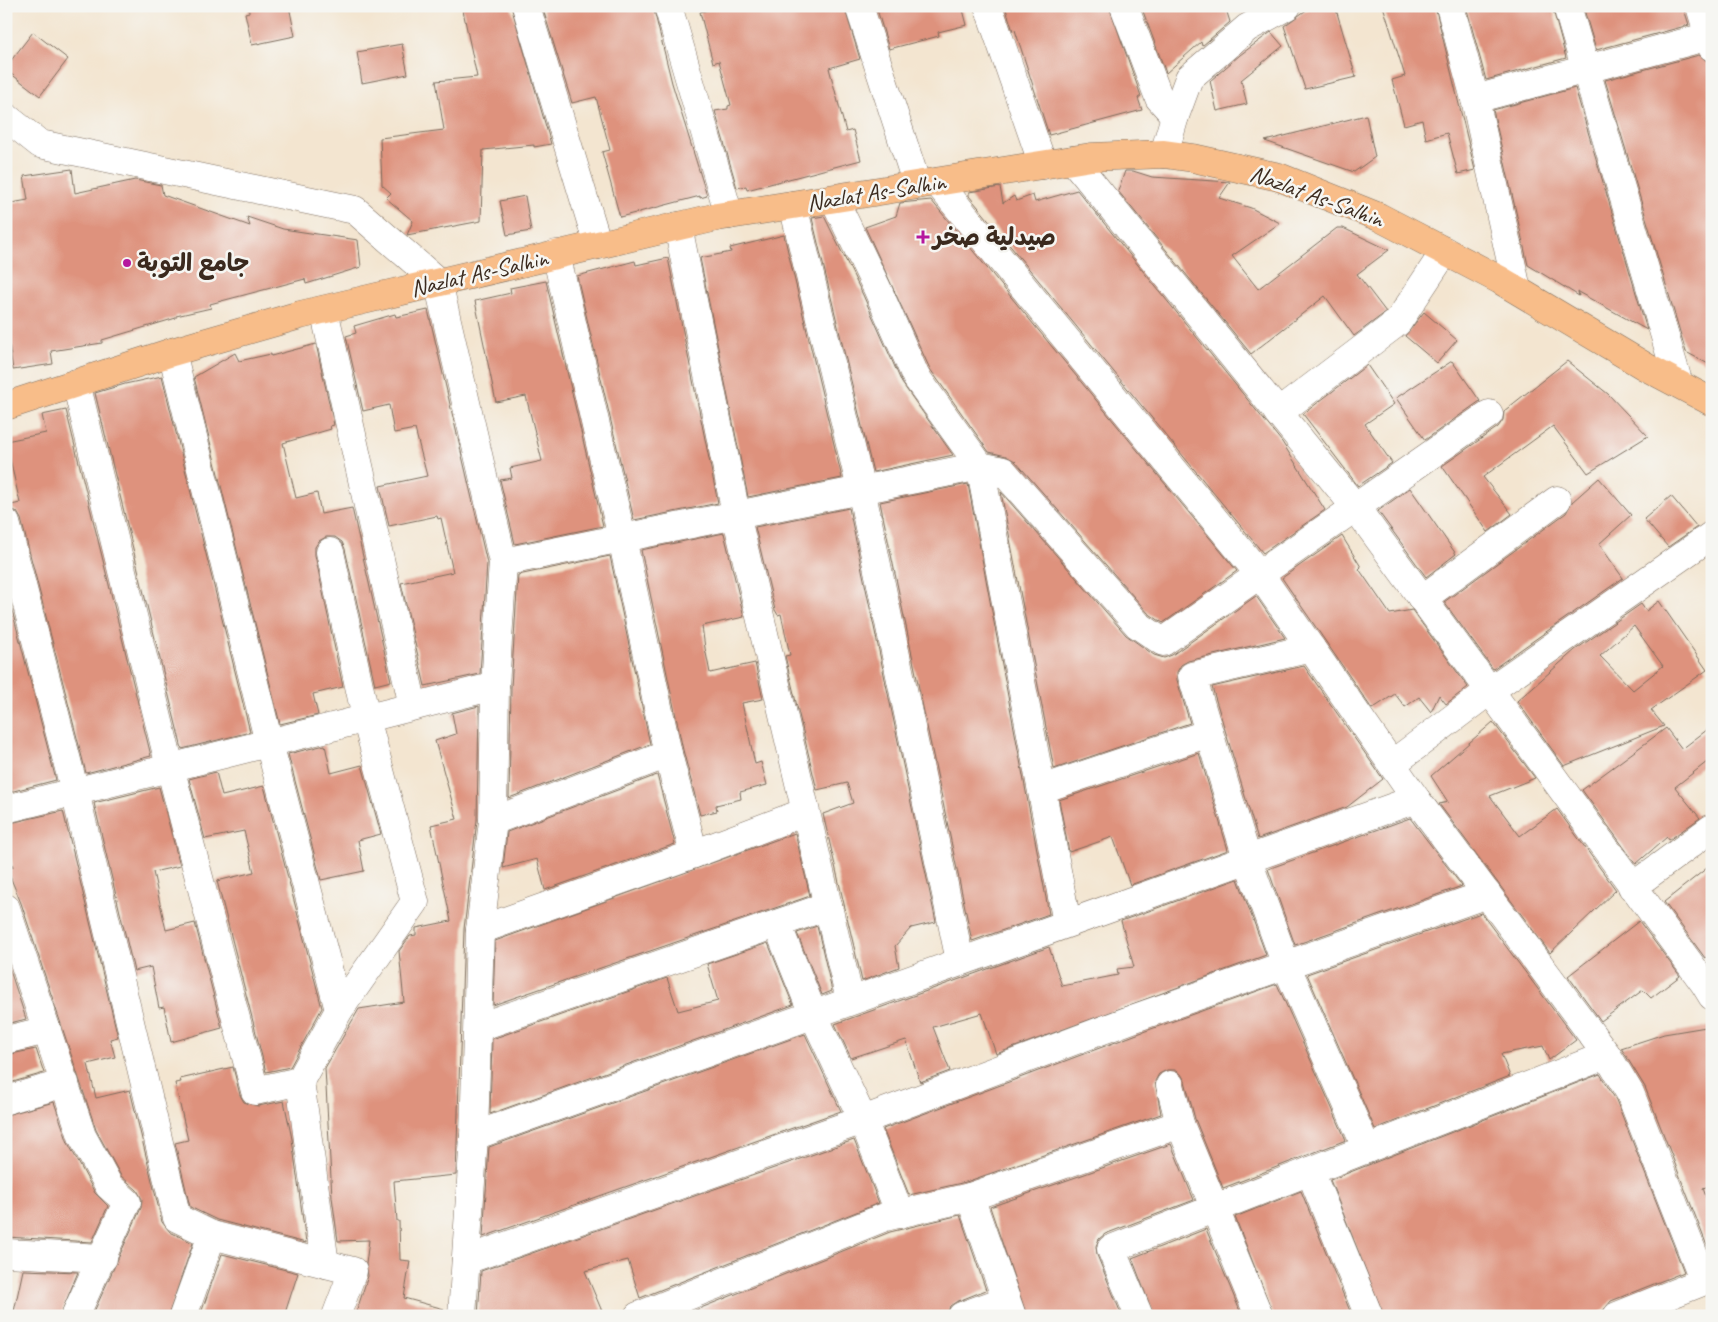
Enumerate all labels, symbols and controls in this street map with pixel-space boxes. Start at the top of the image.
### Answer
street label: Nazlat As-Salhin [1246,158,1389,234]
street label: Nazlat As-Salhin [805,166,949,218]
place label: صيدلية صخر [931,222,1056,252]
marker: صيدلية صخر [917,231,929,243]
street label: Nazlat As-Salhin [408,242,552,303]
place label: جامع التوبة [137,248,249,280]
marker: جامع التوبة [121,257,133,269]

